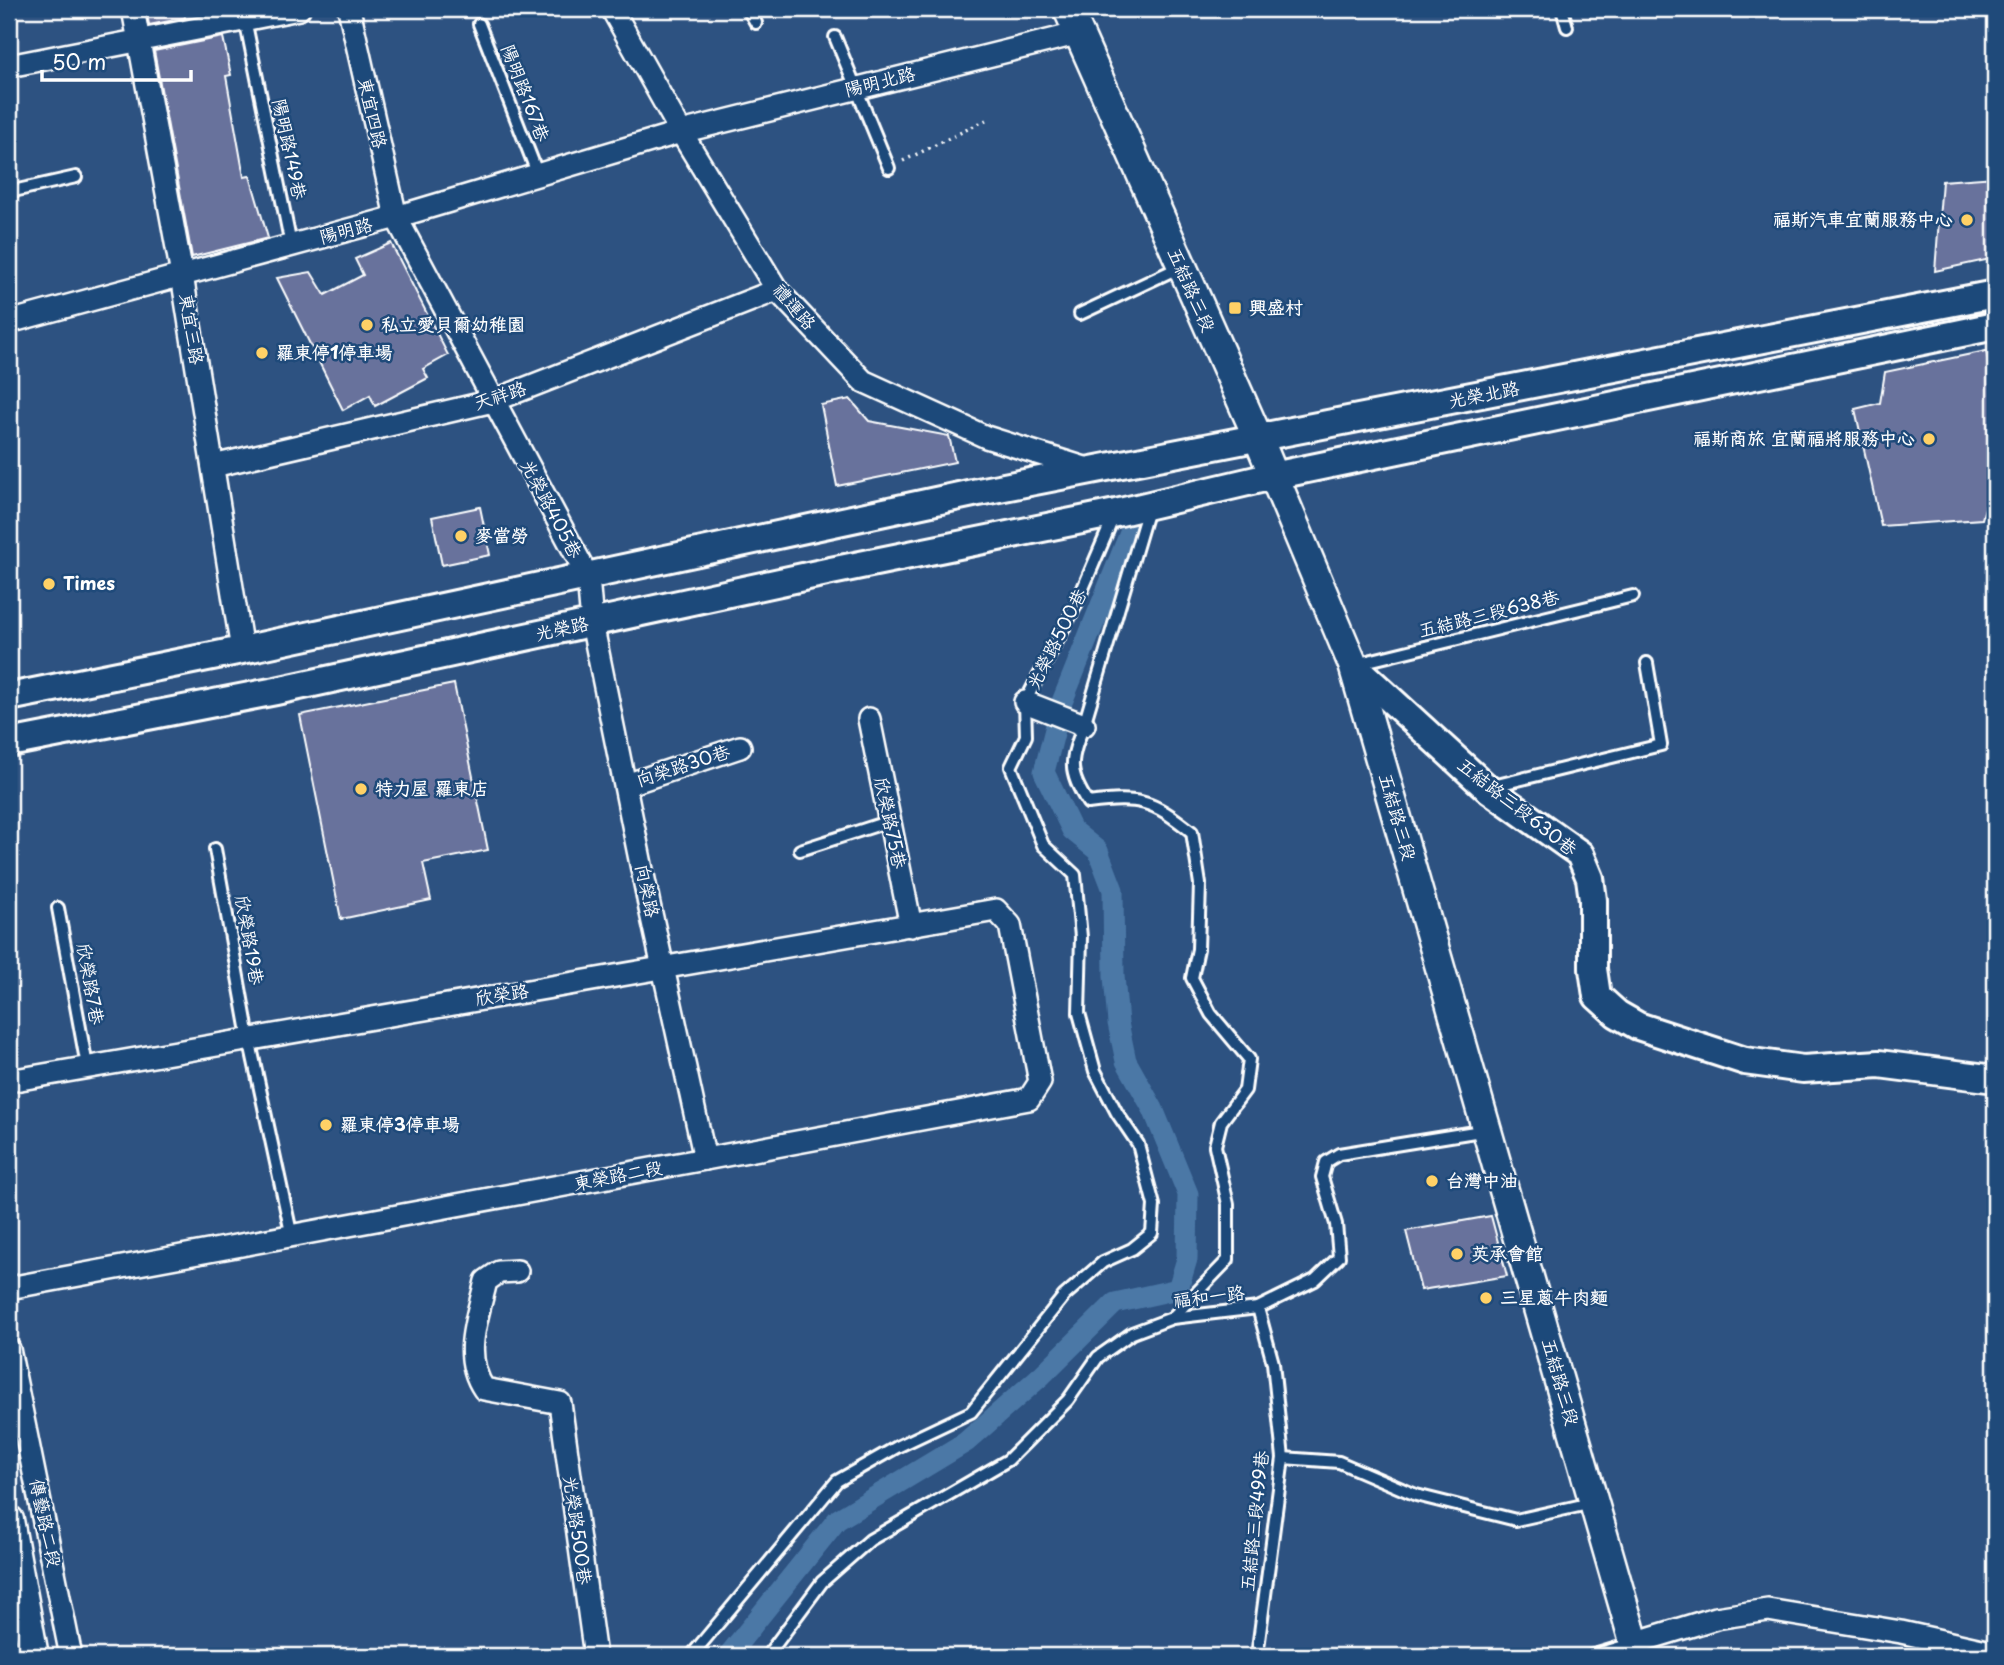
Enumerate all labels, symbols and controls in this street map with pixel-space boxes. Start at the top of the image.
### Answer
scale bar [42,38,191,82]
street label: 陽明路167巷 [496,40,557,145]
text: 50 m [52,45,106,77]
street label: 陽明北路 [841,59,918,102]
street label: 東宜四路 [352,75,395,151]
street label: 陽明路149巷 [267,96,314,201]
place label: 福斯汽車宜蘭服務中心 [1773,205,1953,232]
street label: 陽明路 [316,210,375,250]
marker: 福斯汽車宜蘭服務中心 [1959,212,1975,228]
street label: 五結路三段 [1162,243,1223,336]
street label: 禮運路 [767,277,823,335]
street label: 東宜三路 [174,291,211,366]
place label: 興盛村 [1249,293,1303,320]
marker: 興盛村 [1227,300,1243,316]
place label: 私立愛貝爾幼稚園 [381,310,525,337]
marker: 私立愛貝爾幼稚園 [359,317,375,333]
place label: 羅東停1停車場 [276,338,393,365]
marker: 羅東停1停車場 [254,345,270,361]
street label: 天祥路 [470,373,529,416]
street label: 光榮北路 [1446,373,1522,414]
place label: 福斯商旅 宜蘭福將服務中心 [1693,424,1915,451]
marker: 福斯商旅 宜蘭福將服務中心 [1921,431,1937,447]
street label: 光榮路405巷 [515,454,590,563]
place label: 麥當勞 [475,521,529,548]
marker: 麥當勞 [453,528,469,544]
place label: Times [63,569,115,596]
marker: Times [41,576,57,592]
street label: 五結路三段638巷 [1416,582,1562,643]
street label: 光榮路500巷 [1019,583,1093,693]
street label: 光榮路 [532,609,591,646]
street label: 向榮路30巷 [632,737,733,792]
street label: 五結路三段630巷 [1452,750,1583,861]
street label: 五結路三段 [1373,770,1424,864]
place label: 特力屋 羅東店 [375,774,489,801]
street label: 欣榮路75巷 [869,774,914,871]
marker: 特力屋 羅東店 [353,781,369,797]
street label: 向榮路 [630,861,667,920]
street label: 欣榮路19巷 [229,893,272,987]
street label: 欣榮路7巷 [71,941,112,1027]
street label: 欣榮路 [473,976,531,1011]
place label: 羅東停3停車場 [340,1110,460,1137]
marker: 羅東停3停車場 [318,1117,334,1133]
street label: 東榮路二段 [571,1153,664,1196]
place label: 台灣中油 [1446,1166,1518,1193]
marker: 台灣中油 [1424,1173,1440,1189]
place label: 英承會館 [1471,1239,1543,1266]
marker: 英承會館 [1449,1246,1465,1262]
street label: 福和一路 [1171,1278,1246,1313]
place label: 三星蔥牛肉麵 [1500,1283,1608,1310]
marker: 三星蔥牛肉麵 [1478,1290,1494,1306]
street label: 五結路三段 [1536,1335,1587,1429]
street label: 五結路三段499巷 [1233,1449,1274,1593]
street label: 光榮路500巷 [557,1474,599,1586]
street label: 傳藝路二段 [24,1476,69,1570]

